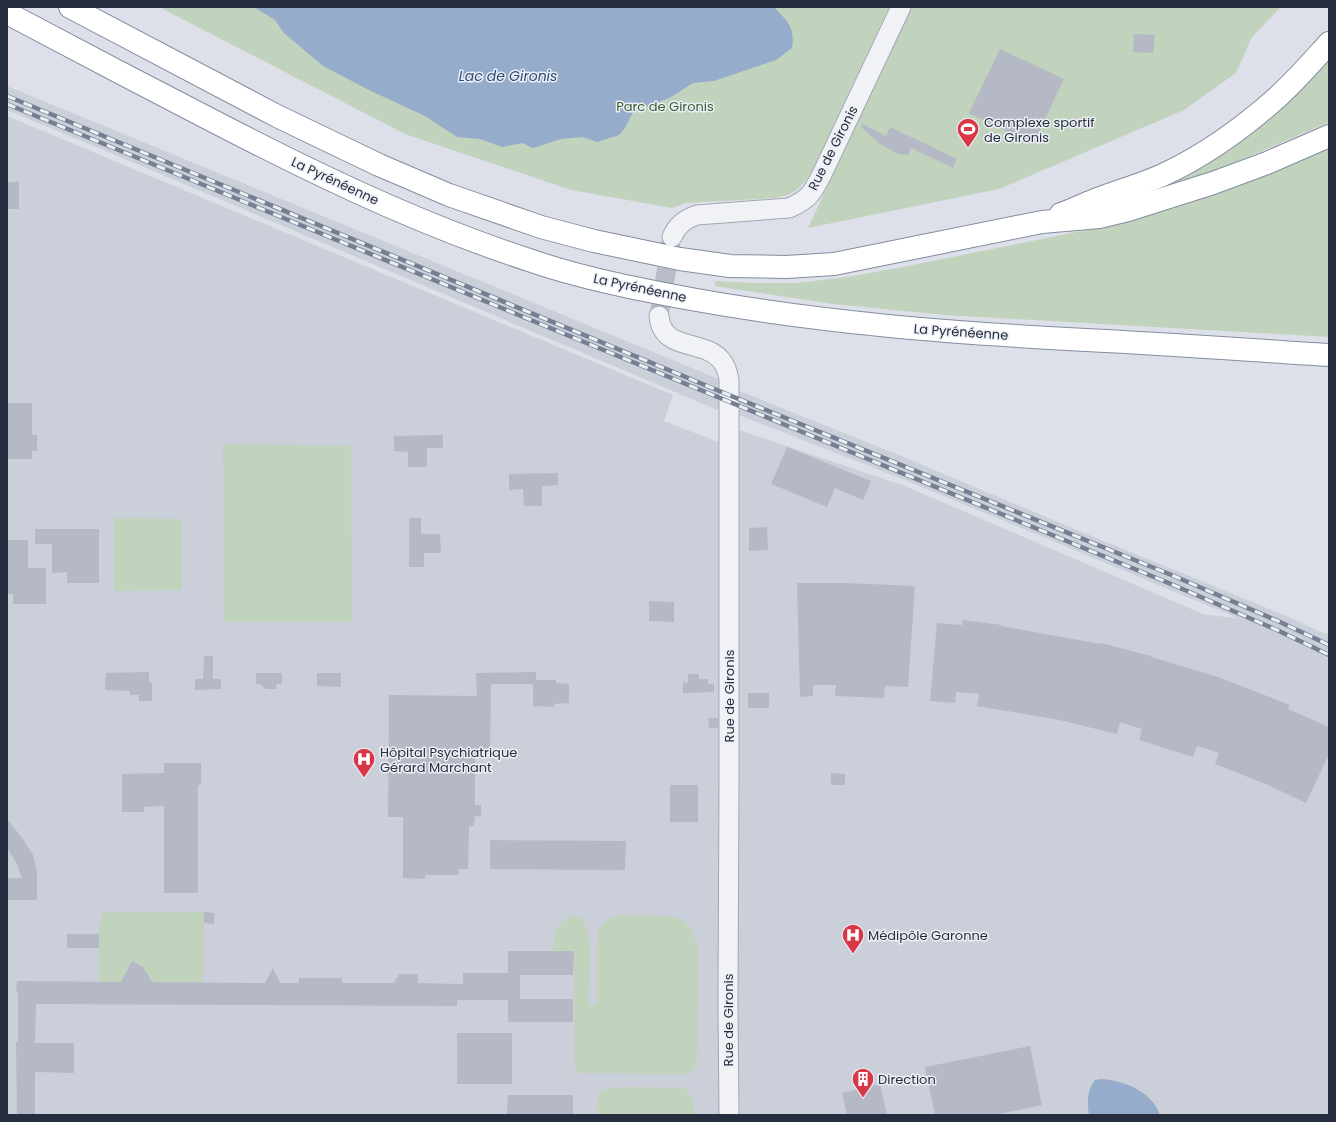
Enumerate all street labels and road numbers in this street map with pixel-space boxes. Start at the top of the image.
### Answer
street label: Rue de Gironis [803,102,863,194]
street label: La Pyrénéenne [288,152,382,210]
street label: La Pyrénéenne [592,269,688,307]
street label: La Pyrénéenne [913,319,1009,345]
street label: Rue de Gironis [720,649,739,742]
street label: Rue de Gironis [719,973,738,1066]

